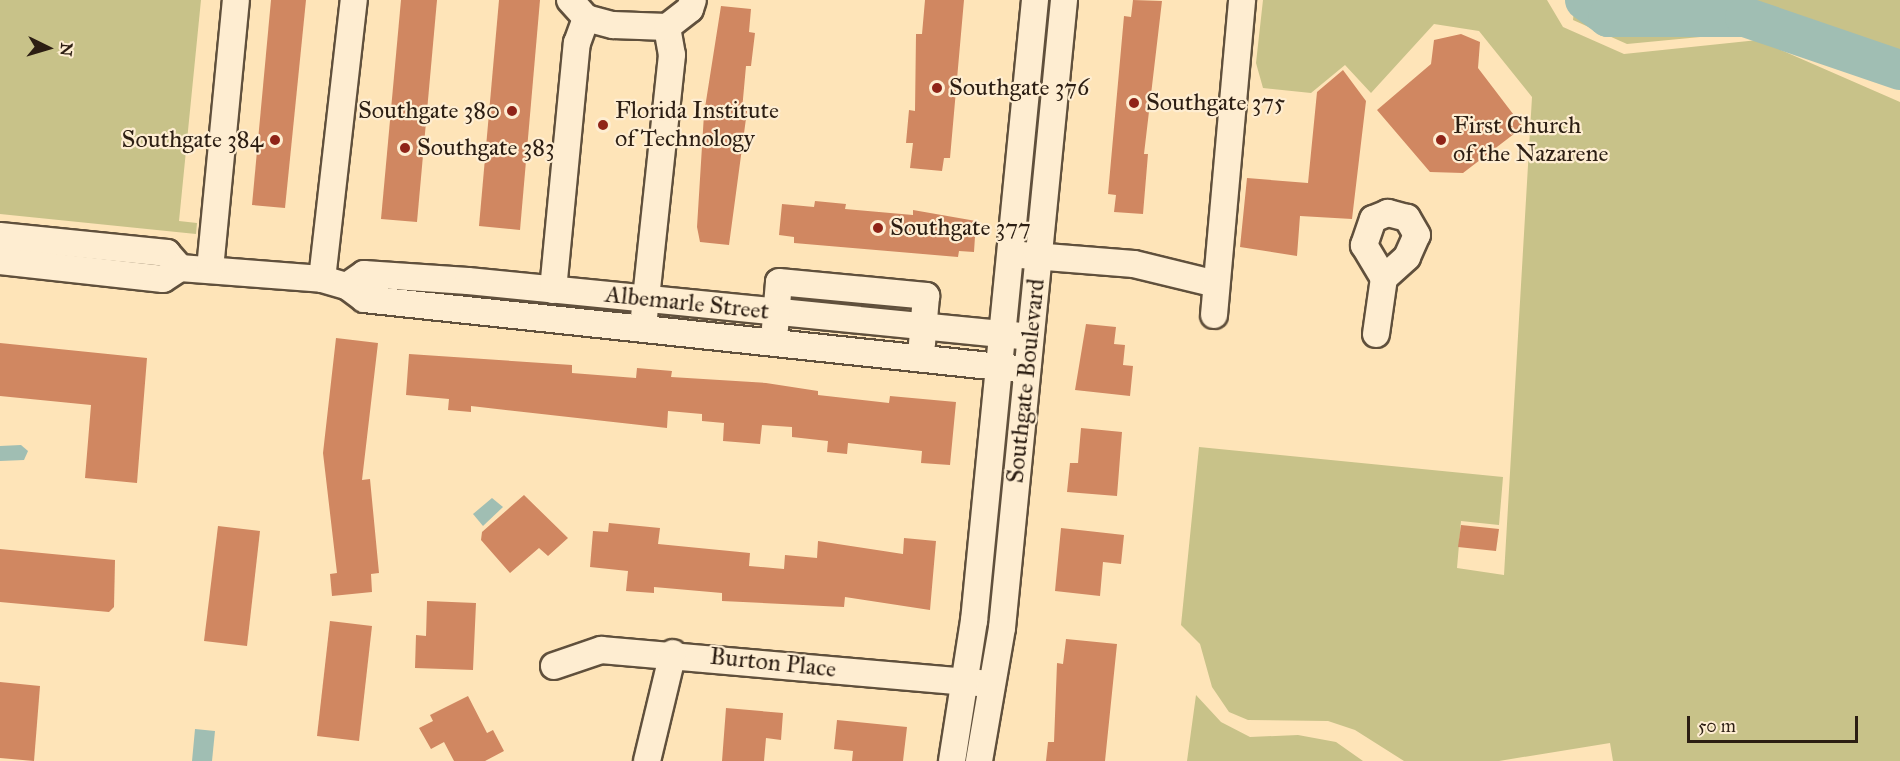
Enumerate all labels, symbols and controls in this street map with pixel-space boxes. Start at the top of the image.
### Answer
north arrow [18,18,78,78]
text: N [56,42,76,57]
place label: Southgate 376 [949,74,1089,102]
marker: Southgate 376 [930,81,944,95]
place label: Southgate 375 [1146,89,1285,117]
marker: Southgate 375 [1127,96,1141,110]
place label: Southgate 380 [358,97,500,125]
place label: Florida Institute of Technology [615,97,779,153]
marker: Southgate 380 [505,104,519,118]
place label: First Church of the Nazarene [1453,112,1608,168]
marker: Florida Institute of Technology [596,118,610,132]
place label: Southgate 384 [122,126,263,154]
marker: Southgate 384 [268,133,282,147]
marker: First Church of the Nazarene [1434,133,1448,147]
place label: Southgate 383 [417,134,555,162]
marker: Southgate 383 [398,141,412,155]
place label: Southgate 377 [890,214,1031,242]
marker: Southgate 377 [871,221,885,235]
street label: Southgate Boulevard [1001,277,1051,485]
street label: Albemarle Street [604,280,770,326]
street label: Burton Place [708,642,838,684]
scale bar [1690,704,1861,742]
text: 50 m [1698,715,1736,737]

